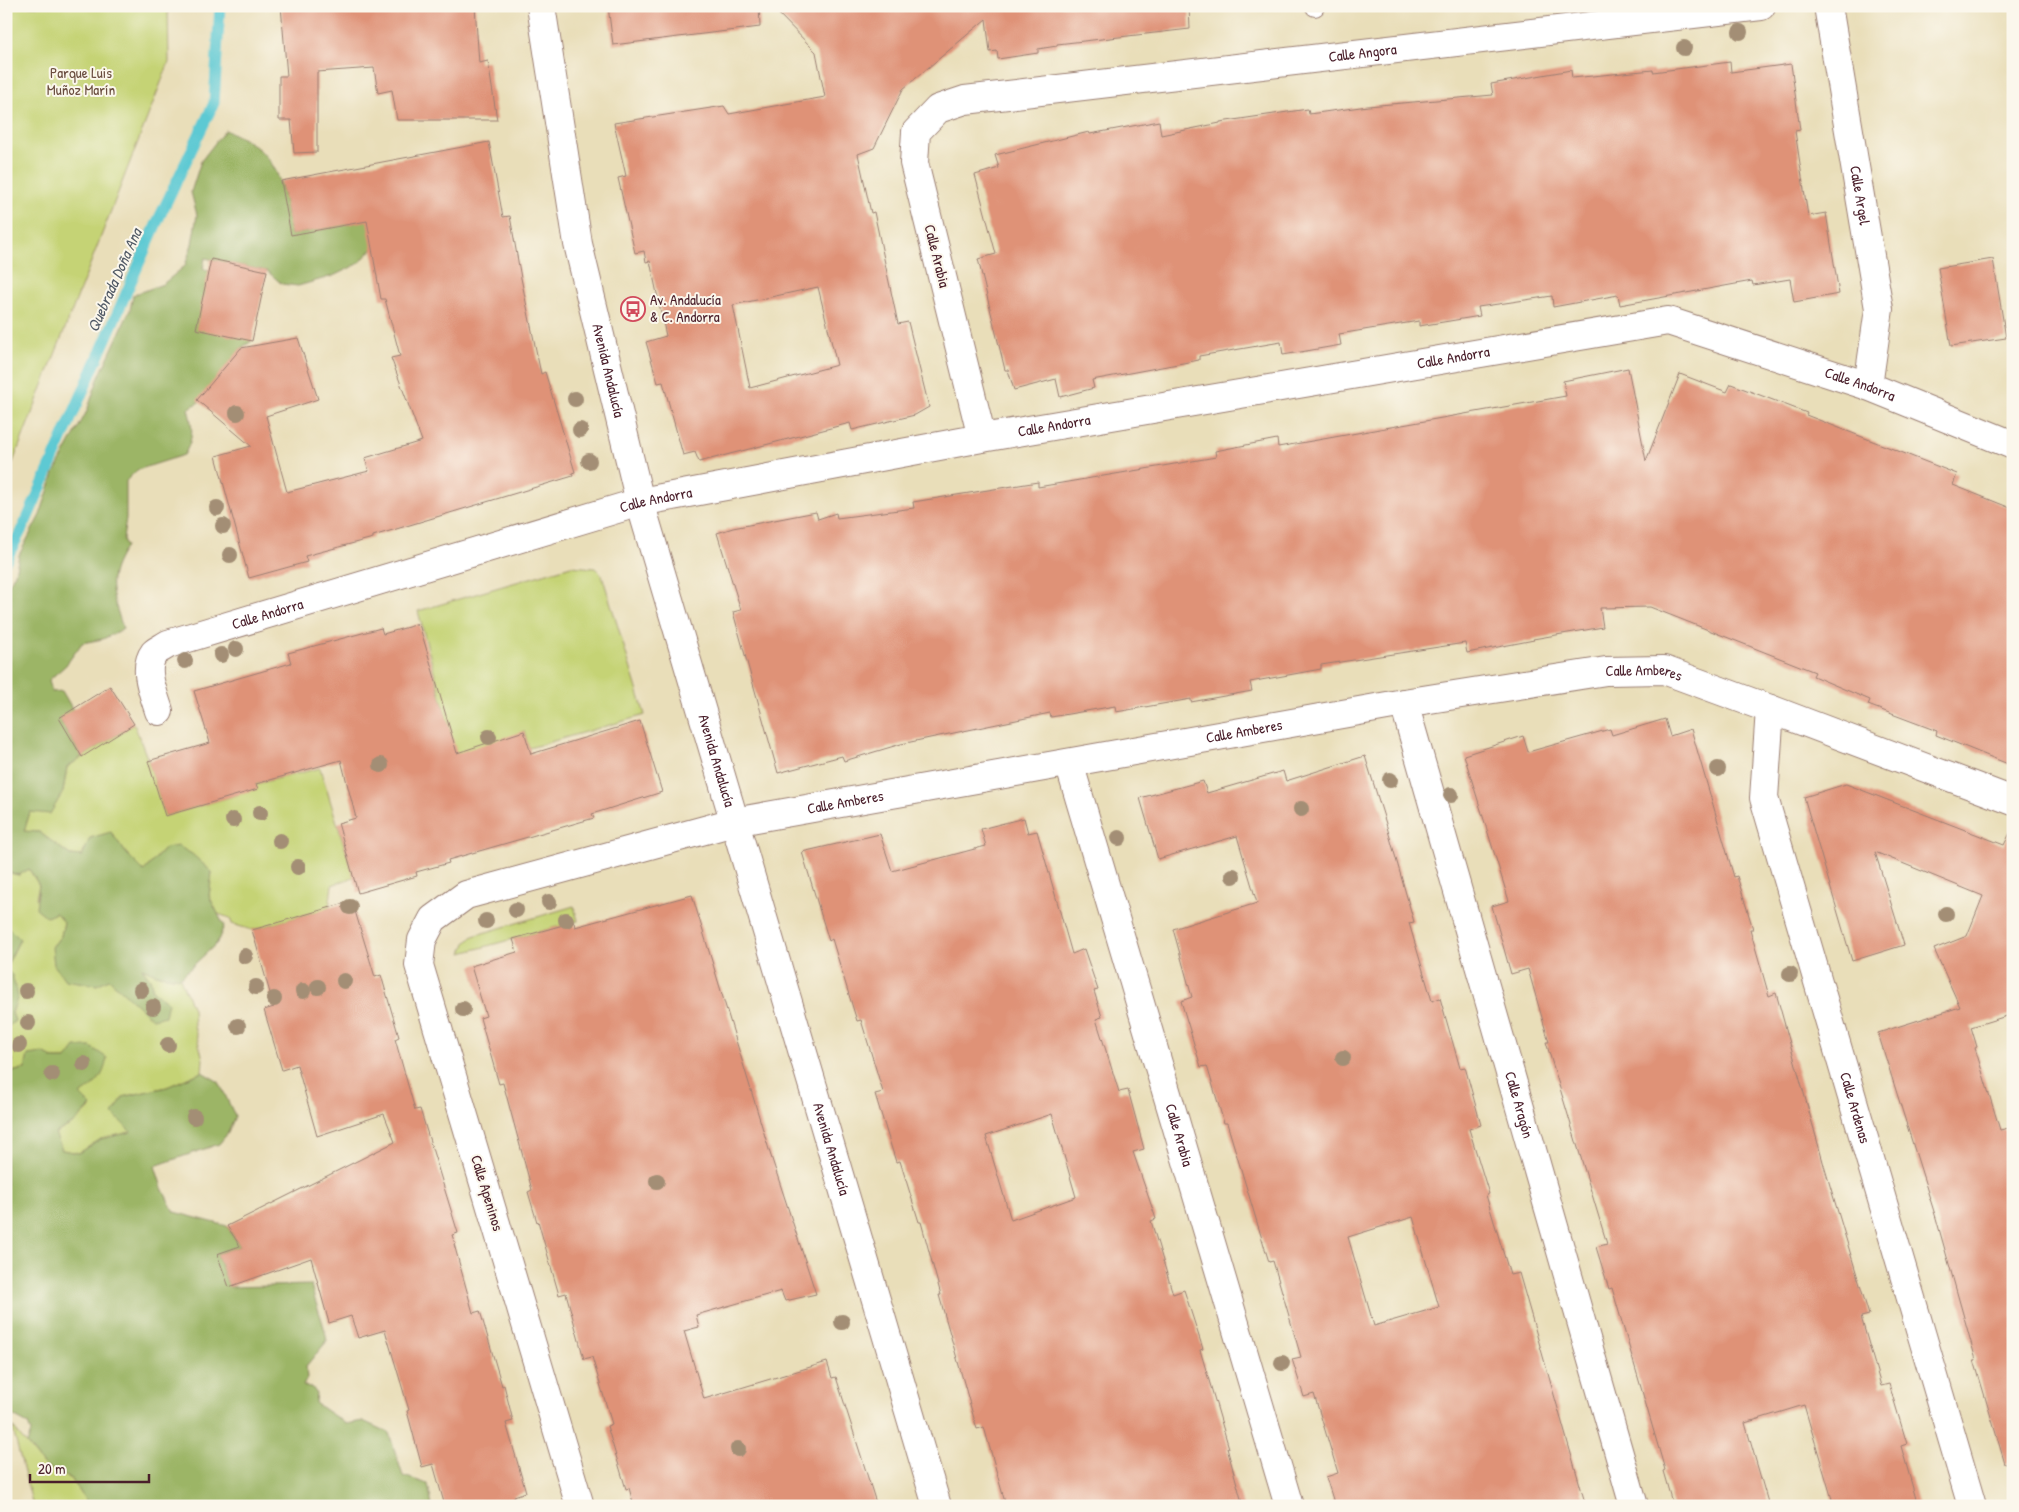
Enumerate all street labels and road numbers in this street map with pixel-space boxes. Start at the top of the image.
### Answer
street label: Calle Angora [1327,38,1398,67]
street label: Calle Argel [1845,164,1876,226]
street label: Calle Arabia [920,222,955,290]
street label: Avenida Andalucía [588,321,630,419]
street label: Calle Andorra [1415,341,1491,374]
street label: Calle Andorra [1822,362,1899,406]
street label: Calle Andorra [1016,409,1092,442]
street label: Calle Andorra [617,481,694,518]
street label: Calle Andorra [229,593,306,634]
street label: Calle Amberes [1605,659,1686,686]
street label: Avenida Andalucía [693,712,741,810]
street label: Calle Amberes [1204,714,1284,748]
street label: Calle Amberes [805,785,885,819]
street label: Calle Aragón [1500,1069,1539,1141]
street label: Calle Ardenas [1835,1069,1876,1146]
street label: Avenida Andalucía [808,1100,856,1198]
street label: Calle Arabia [1160,1101,1199,1169]
street label: Calle Apeninos [466,1152,509,1234]

